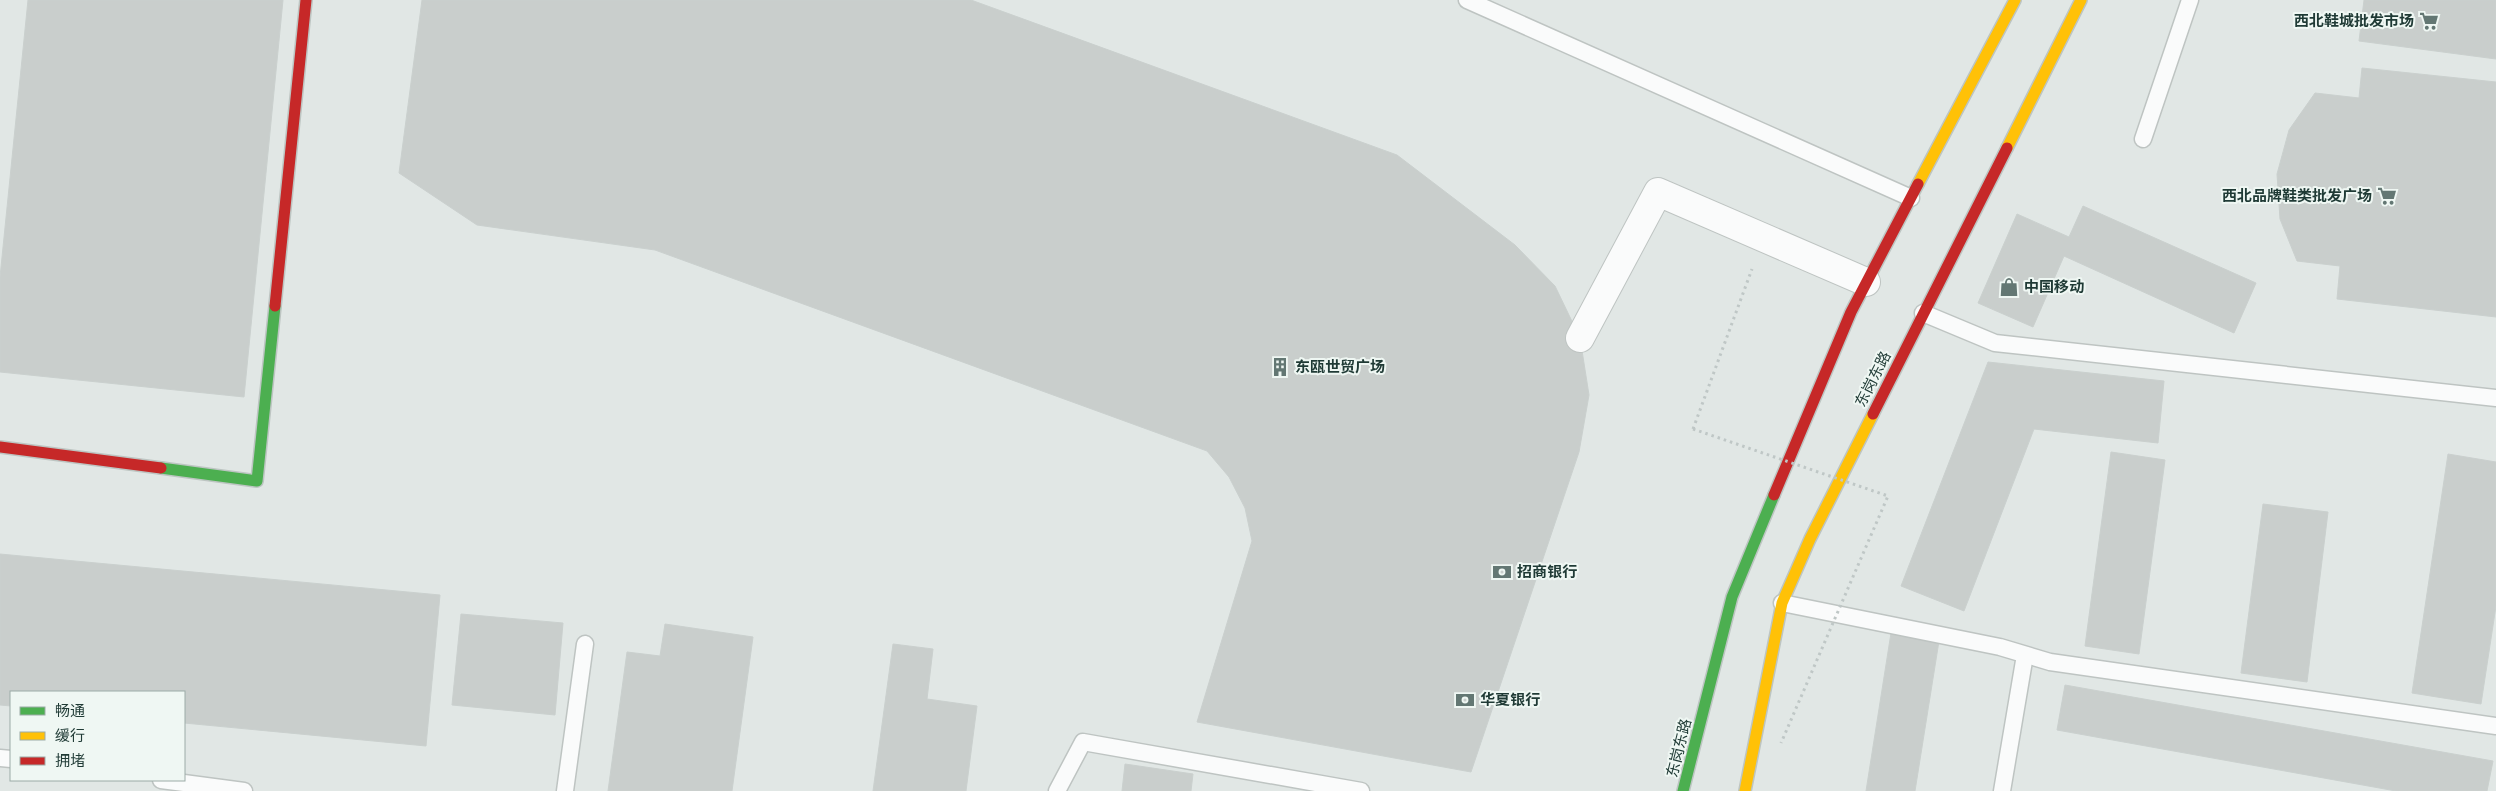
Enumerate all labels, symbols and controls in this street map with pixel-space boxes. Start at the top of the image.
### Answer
supermarket icon: 西北鞋城批发市场 [2418,10,2440,32]
place label: 西北鞋城批发市场 [2294,12,2414,30]
supermarket icon: 西北品牌鞋类批发广场 [2376,185,2398,207]
place label: 西北品牌鞋类批发广场 [2222,187,2372,205]
shop icon: 中国移动 [1998,276,2020,298]
place label: 中国移动 [2024,278,2084,296]
street label: 东岗东路 [1851,348,1895,410]
building icon: 东瓯世贸广场 [1269,356,1291,378]
place label: 东瓯世贸广场 [1295,358,1385,376]
bank icon: 招商银行 [1491,561,1513,583]
place label: 招商银行 [1517,563,1577,581]
bank icon: 华夏银行 [1454,689,1476,711]
legend [10,691,185,781]
place label: 华夏银行 [1480,691,1540,709]
text: 畅通 [55,702,85,720]
street label: 东岗东路 [1663,717,1695,779]
text: 缓行 [55,727,85,745]
text: 拥堵 [55,752,85,770]

